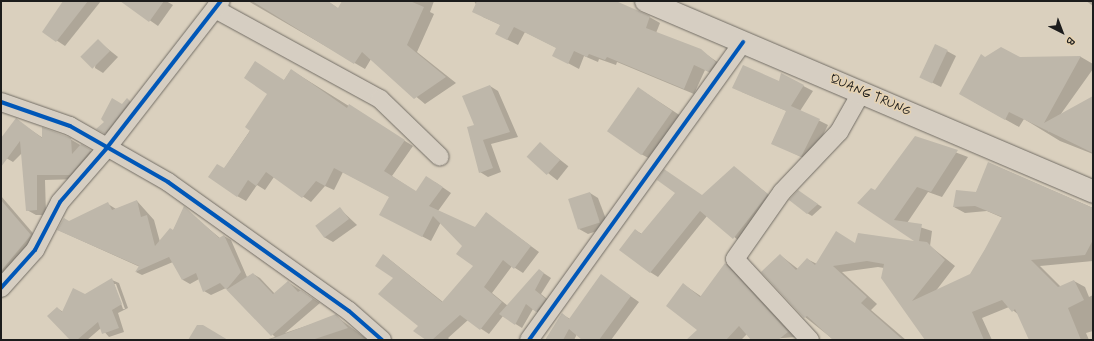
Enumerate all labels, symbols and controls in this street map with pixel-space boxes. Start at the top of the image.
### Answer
north arrow [1042,12,1082,52]
text: B [1063,33,1077,48]
street label: QUANG TRUNG [827,72,913,120]

